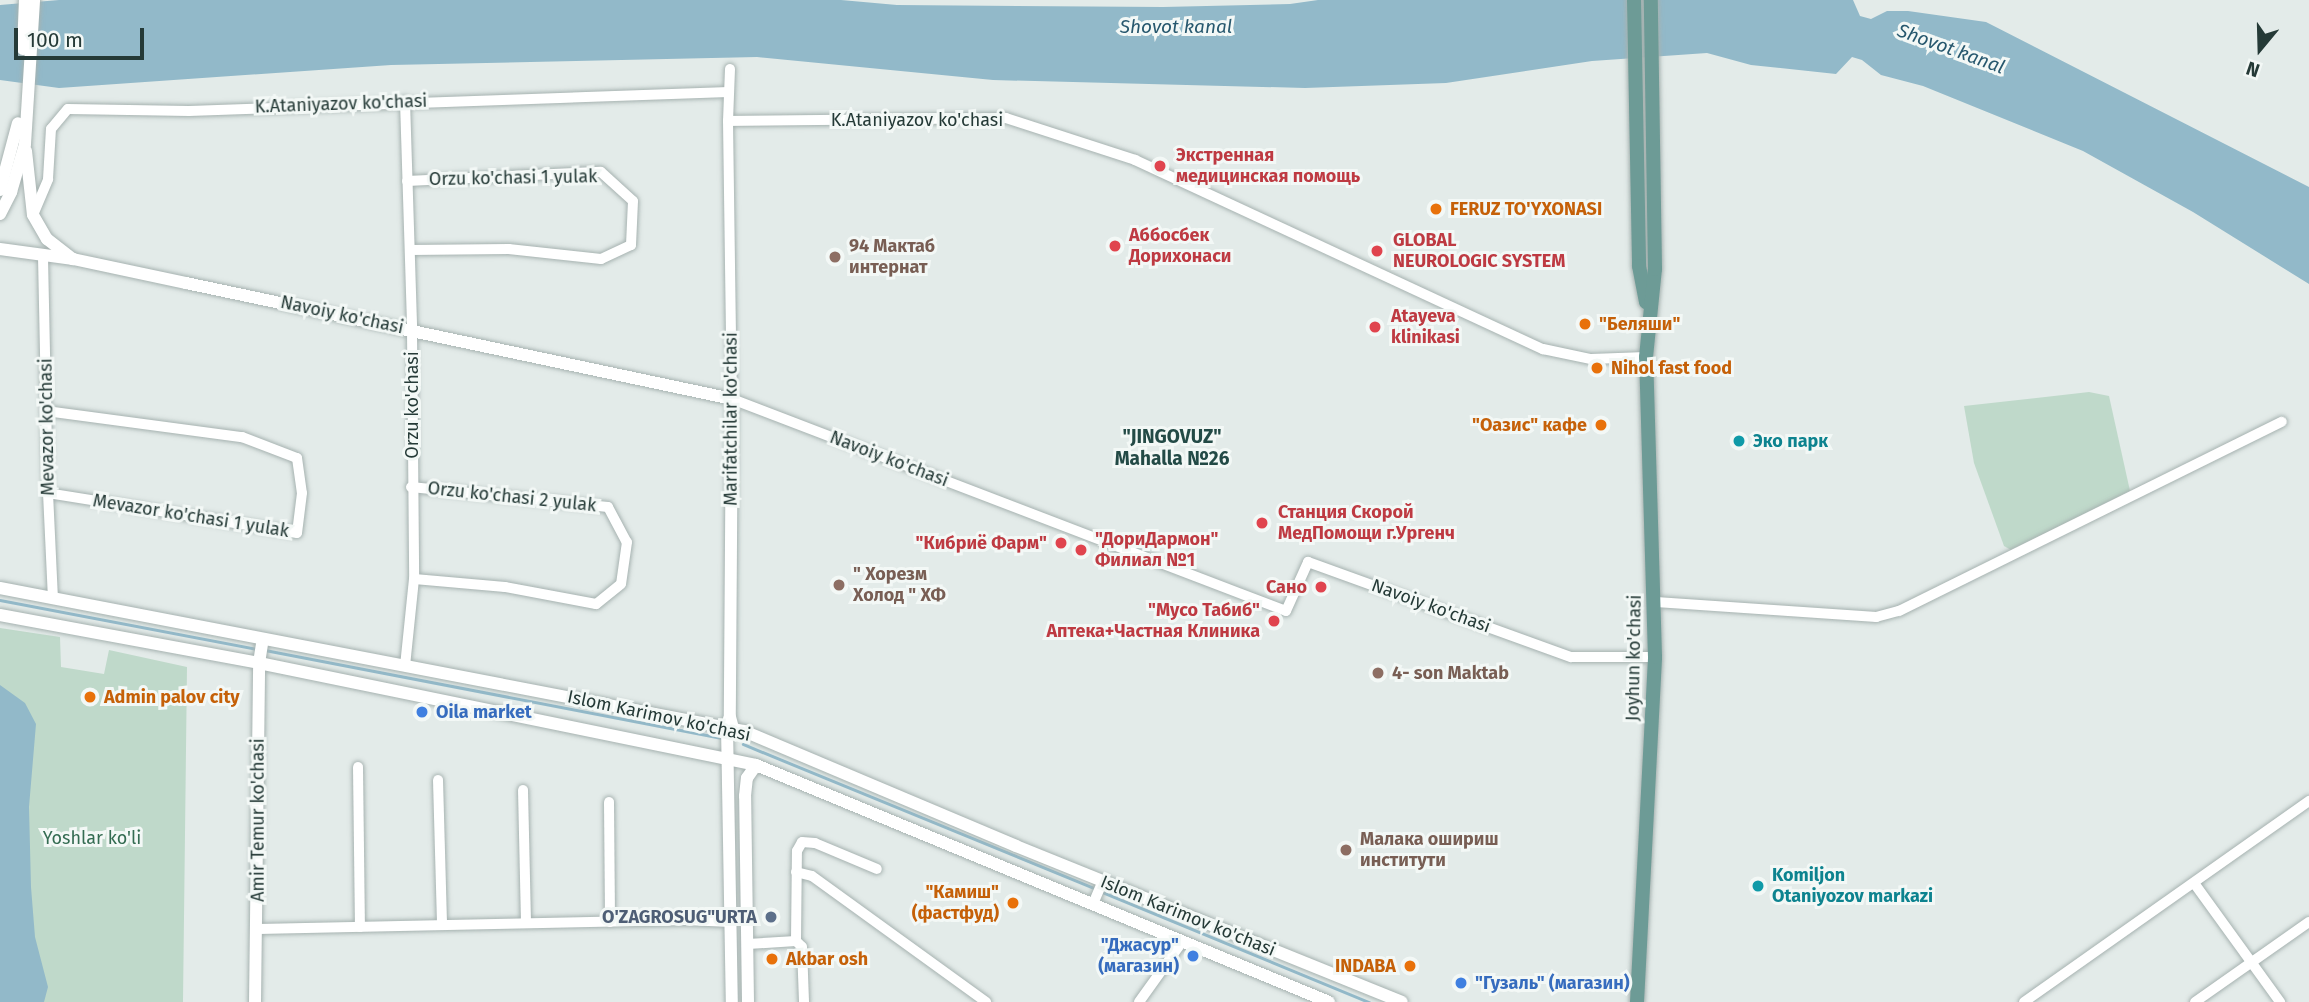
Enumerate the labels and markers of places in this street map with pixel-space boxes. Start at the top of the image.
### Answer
place label: Экстренная медицинская помощь [1176,145,1360,188]
marker: Экстренная медицинская помощь [1150,156,1170,176]
place label: FERUZ TO'YXONASI [1450,198,1602,220]
marker: FERUZ TO'YXONASI [1428,201,1444,217]
place label: Аббосбек Дорихонаси [1129,225,1231,268]
place label: GLOBAL NEUROLOGIC SYSTEM [1393,230,1565,272]
place label: 94 Мактаб интернат [849,236,935,278]
marker: Аббосбек Дорихонаси [1107,238,1123,254]
marker: GLOBAL NEUROLOGIC SYSTEM [1367,241,1387,261]
marker: 94 Мактаб интернат [827,249,843,265]
place label: Atayeva klinikasi [1391,306,1460,348]
place label: "Беляши" [1599,313,1680,335]
marker: "Беляши" [1577,316,1593,332]
marker: Atayeva klinikasi [1365,317,1385,337]
place label: Nihol fast food [1611,357,1732,379]
marker: Nihol fast food [1589,360,1605,376]
place label: "Оазис" кафе [1472,414,1587,436]
marker: "Оазис" кафе [1593,417,1609,433]
place label: Эко парк [1753,430,1828,452]
marker: Эко парк [1731,433,1747,449]
place label: Станция Скорой МедПомощи г.Ургенч [1278,502,1455,544]
marker: Станция Скорой МедПомощи г.Ургенч [1252,513,1272,533]
place label: "ДориДармон" Филиал №1 [1095,529,1219,572]
place label: "Кибриё Фарм" [916,532,1047,554]
marker: "Кибриё Фарм" [1053,535,1069,551]
marker: "ДориДармон" Филиал №1 [1073,542,1089,558]
place label: " Хорезм Холод " ХФ [853,564,946,606]
place label: Сано [1266,576,1307,598]
marker: " Хорезм Холод " ХФ [831,577,847,593]
marker: Сано [1313,579,1329,595]
place label: "Мусо Табиб" Аптека+Частная Клиника [1046,600,1260,642]
marker: "Мусо Табиб" Аптека+Частная Клиника [1266,613,1282,629]
place label: 4- son Maktab [1392,662,1509,684]
marker: 4- son Maktab [1370,665,1386,681]
place label: Admin palov city [104,686,240,708]
marker: Admin palov city [82,689,98,705]
place label: Oila market [436,701,532,723]
marker: Oila market [414,704,430,720]
place label: Малака ошириш институти [1360,829,1499,872]
marker: Малака ошириш институти [1338,842,1354,858]
place label: Komiljon Otaniyozov markazi [1772,865,1933,908]
marker: Komiljon Otaniyozov markazi [1750,878,1766,894]
place label: "Камиш" (фастфуд) [912,882,999,924]
marker: "Камиш" (фастфуд) [1005,895,1021,911]
place label: O'ZAGROSUG"URTA [602,906,757,928]
marker: O'ZAGROSUG"URTA [763,909,779,925]
place label: "Джасур" (магазин) [1098,935,1179,978]
place label: Akbar osh [786,948,868,970]
marker: "Джасур" (магазин) [1185,948,1201,964]
marker: Akbar osh [764,951,780,967]
place label: INDABA [1335,955,1396,977]
marker: INDABA [1402,958,1418,974]
place label: "Гузаль" (магазин) [1475,972,1630,994]
marker: "Гузаль" (магазин) [1453,975,1469,991]

